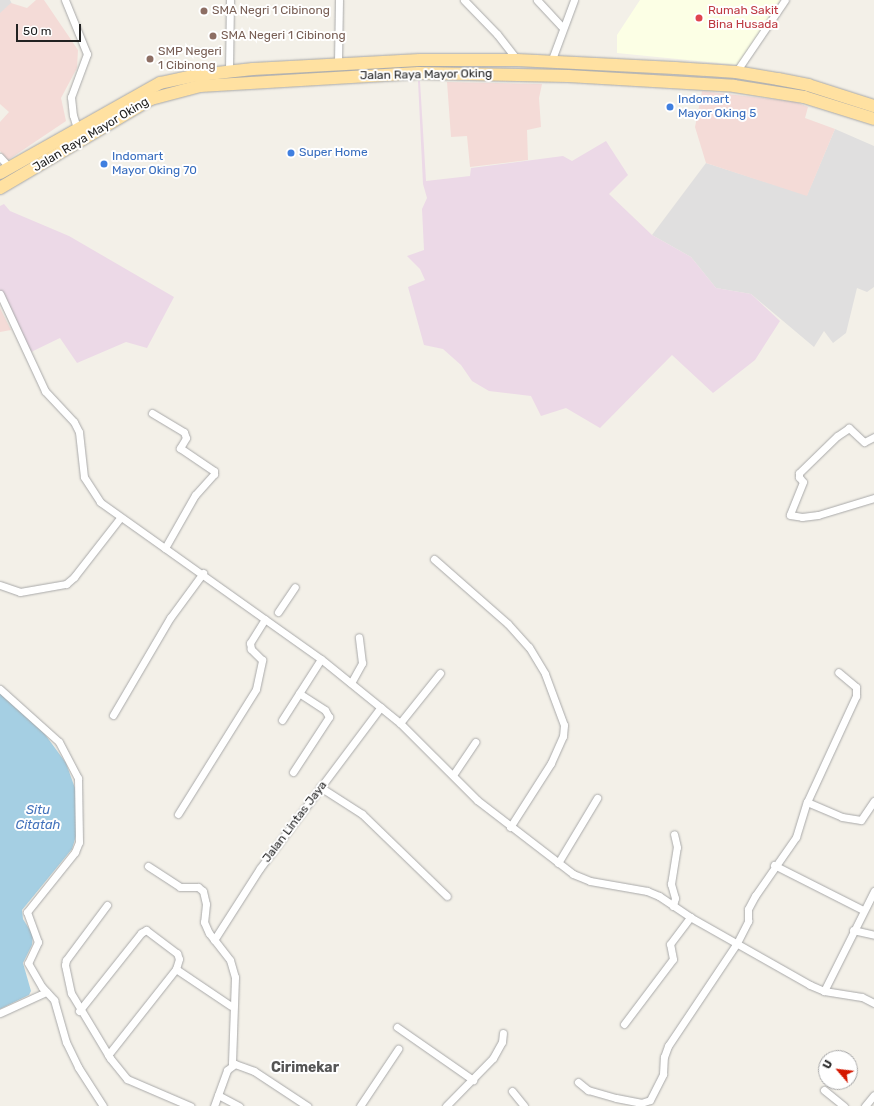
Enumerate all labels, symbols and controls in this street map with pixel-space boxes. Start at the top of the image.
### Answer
place label: SMA Negri 1 Cibinong [212,4,330,18]
place label: Rumah Sakit Bina Husada [708,4,778,32]
marker: SMA Negri 1 Cibinong [199,6,209,16]
marker: Rumah Sakit Bina Husada [693,12,705,24]
scale bar [18,16,83,42]
text: 50 m [23,24,51,38]
place label: SMA Negeri 1 Cibinong [221,29,346,43]
marker: SMA Negeri 1 Cibinong [208,31,218,41]
place label: SMP Negeri 1 Cibinong [158,45,222,73]
marker: SMP Negeri 1 Cibinong [145,54,155,64]
street label: Jalan Raya Mayor Oking [360,67,492,83]
place label: Indomart Mayor Oking 5 [678,93,757,121]
street label: Jalan Raya Mayor Oking [30,95,152,175]
marker: Indomart Mayor Oking 5 [665,102,675,112]
place label: Super Home [299,146,368,160]
marker: Super Home [286,148,296,158]
place label: Indomart Mayor Oking 70 [112,150,197,178]
marker: Indomart Mayor Oking 70 [99,159,109,169]
street label: Jalan Lintas Jaya [260,778,330,866]
water label: Situ Citatah [16,803,60,834]
north arrow [818,1050,858,1090]
text: U [820,1058,835,1071]
district label: Cirimekar [271,1060,339,1076]

